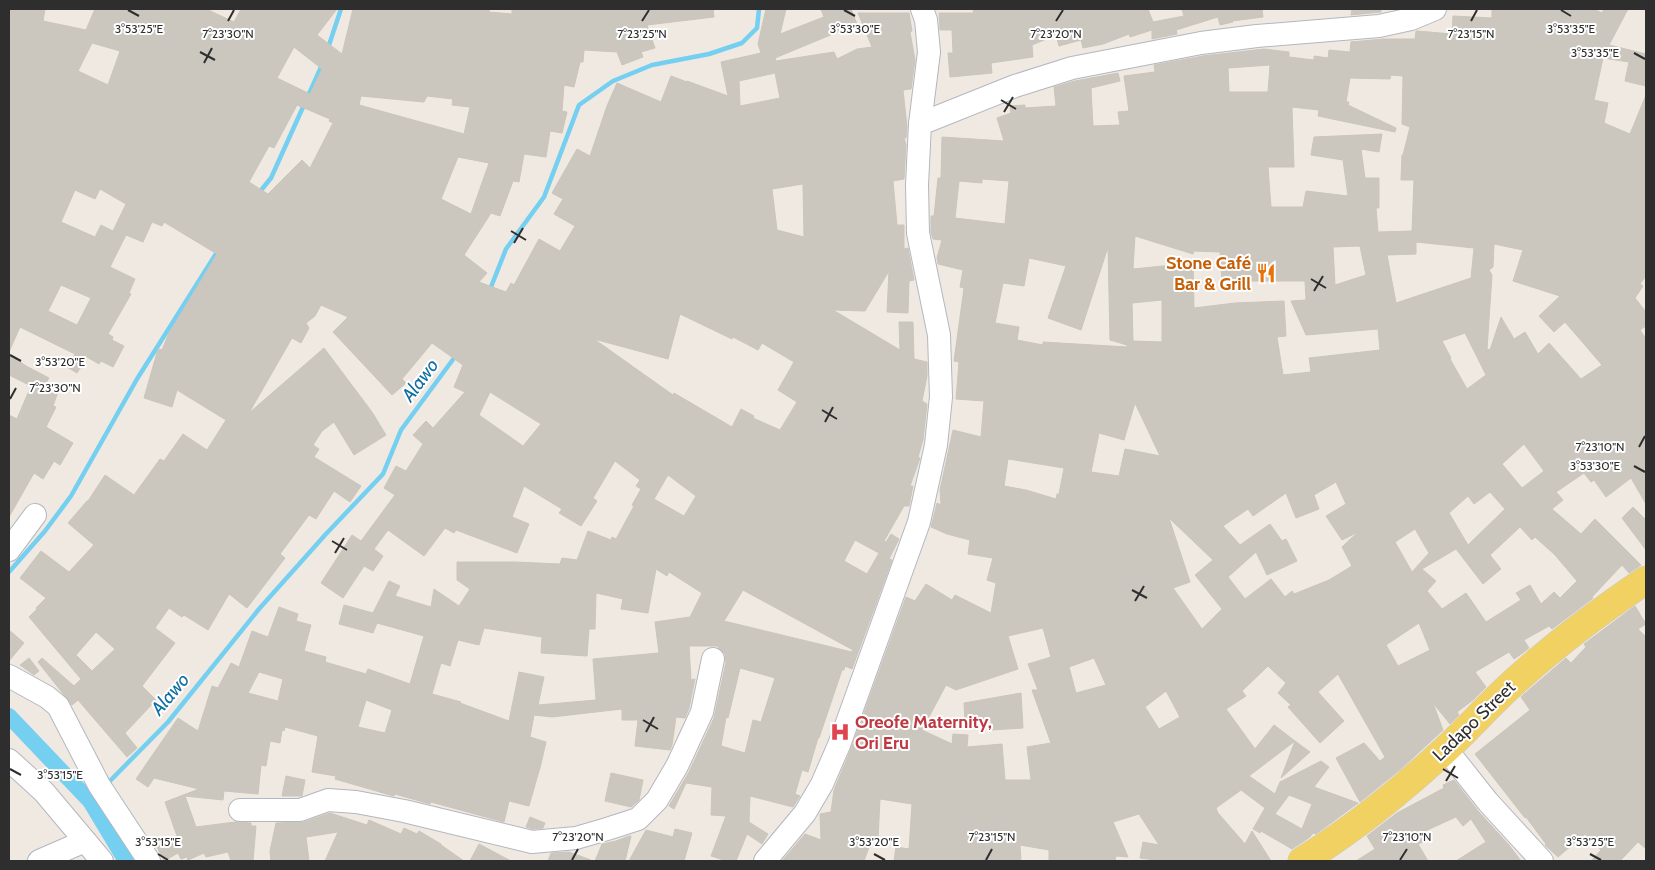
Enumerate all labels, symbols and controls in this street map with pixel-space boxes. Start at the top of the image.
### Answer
text: 3°53'25"E [115,21,164,36]
text: 3°53'30"E [830,21,881,36]
text: 3°53'35"E [1547,21,1596,36]
text: 7°23'30"N [202,26,254,41]
text: 7°23'25"N [617,26,667,41]
text: 7°23'20"N [1030,26,1082,41]
text: 7°23'15"N [1447,26,1495,41]
text: 3°53'35"E [1571,45,1620,60]
place label: Stone Café Bar & Grill [1166,252,1251,295]
restaurant icon: Stone Café Bar & Grill [1255,262,1277,284]
text: 3°53'20"E [35,354,85,369]
water label: Alawo [396,354,444,407]
text: 7°23'30"N [29,380,81,395]
text: 7°23'10"N [1576,439,1624,454]
text: 3°53'30"E [1570,458,1621,473]
water label: Alawo [145,668,194,720]
street label: Ladapo Street [1428,676,1520,766]
place label: Oreofe Maternity, Ori Eru [855,711,992,754]
hospital icon: Oreofe Maternity, Ori Eru [829,721,851,743]
text: 3°53'15"E [37,767,83,782]
text: 7°23'20"N [552,829,604,844]
text: 7°23'15"N [968,829,1016,844]
text: 7°23'10"N [1383,829,1431,844]
text: 3°53'15"E [135,834,181,849]
text: 3°53'20"E [849,834,899,849]
text: 3°53'25"E [1566,834,1615,849]

